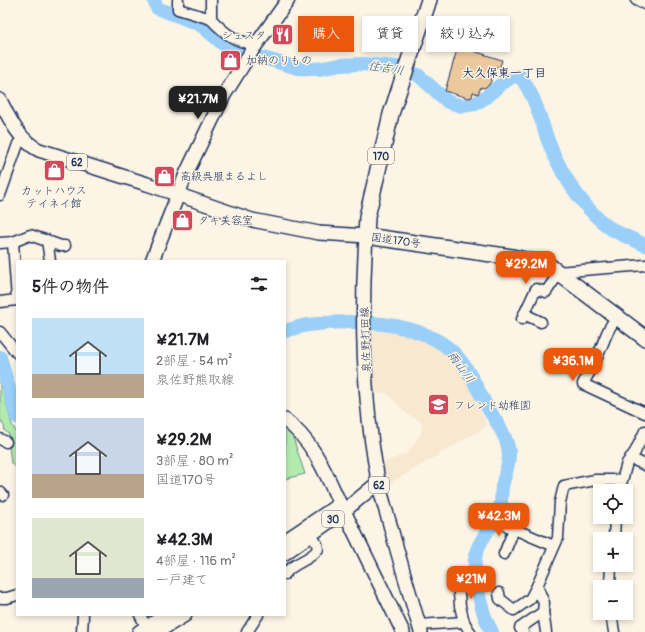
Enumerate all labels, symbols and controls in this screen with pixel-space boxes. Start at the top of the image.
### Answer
chip: 購入 [298,16,354,52]
chip: 賃貸 [362,16,418,52]
chip: 絞り込み [426,16,510,52]
restaurant icon: シェスタ [269,22,295,48]
place label: シェスタ [222,29,266,42]
shop icon: 加納のりもの [218,47,244,73]
place label: 加納のりもの [246,54,312,67]
water label: 住吉川 [367,58,405,79]
district label: 大久保東一丁目 [462,66,546,81]
pin: ¥21.7M [165,86,231,120]
text: ¥21.7M [178,91,218,107]
road number: 170 [368,148,394,164]
road number: 62 [67,154,87,170]
shop icon: カットハウス テイネイ館 [41,157,67,183]
shop icon: 高級呉服まるよし [152,163,178,189]
place label: 高級呉服まるよし [180,170,268,183]
place label: カットハウス テイネイ館 [21,184,87,210]
shop icon: タキ美容室 [170,207,196,233]
place label: タキ美容室 [198,214,253,227]
street label: 国道170号 [370,231,422,250]
pin: ¥29.2M [493,251,559,285]
text: ¥29.2M [505,256,547,272]
icon: filters [248,273,270,295]
text: 5件の物件 [32,276,109,297]
street label: 泉佐野打田線 [358,307,373,373]
text: ¥21.7M [156,329,209,350]
icon: home [64,334,112,382]
water label: 雨山川 [444,348,477,386]
pin: ¥36.1M [540,348,606,382]
text: 2部屋 · 54 m² [156,353,233,369]
text: ¥36.1M [552,353,594,369]
text: 泉佐野熊取線 [156,372,234,388]
school or university icon: フレンド幼稚園 [425,392,451,418]
place label: フレンド幼稚園 [454,399,531,412]
text: ¥29.2M [156,429,212,450]
icon: home [64,434,112,482]
text: 3部屋 · 80 m² [156,453,233,469]
text: 国道170号 [156,472,216,488]
road number: 62 [369,477,389,493]
map controls [593,484,633,620]
button: locate [593,484,633,524]
pin: ¥42.3M [466,503,532,537]
text: ¥42.3M [477,508,521,524]
road number: 30 [322,511,344,527]
text: ¥42.3M [156,529,213,550]
button: + [593,532,633,572]
icon: home [64,534,112,582]
text: 4部屋 · 116 m² [156,553,236,569]
pin: ¥21M [447,566,495,600]
text: ¥21M [456,571,486,587]
text: 一戸建て [156,572,208,588]
button: − [593,580,633,620]

